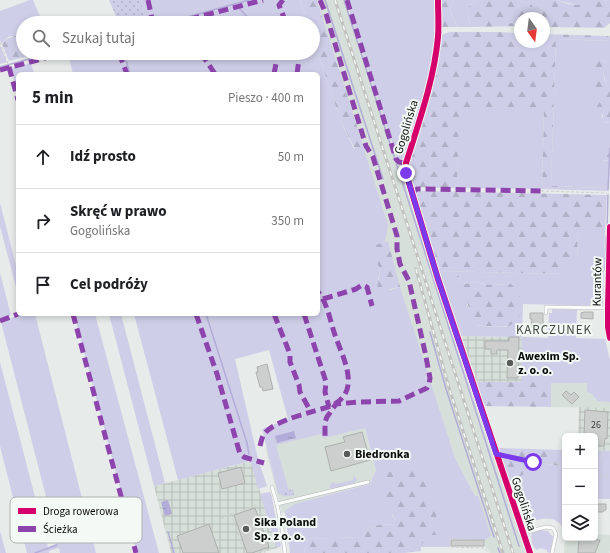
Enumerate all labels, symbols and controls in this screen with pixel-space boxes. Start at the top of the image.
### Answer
north arrow [514,12,550,48]
search box [16,16,320,60]
icon: search [30,27,52,49]
text: Szukaj tutaj [62,28,135,49]
text: 5 min [32,86,73,110]
text: Pieszo · 400 m [228,89,304,107]
street label: Gogolińska [390,98,423,156]
icon: ahead [32,146,54,168]
text: Idź prosto [70,146,136,167]
text: 50 m [278,148,304,166]
route end [397,164,415,182]
text: Skręć w prawo [70,201,167,222]
icon: right [32,210,54,232]
text: 350 m [271,212,304,230]
text: Gogolińska [70,222,130,240]
street label: Kurantów [589,257,606,307]
icon: arrive [32,274,54,296]
text: Cel podróży [70,274,148,295]
district label: KARCZUNEK [516,321,592,339]
place label: Awexim Sp. z. o. o. [517,348,579,379]
marker: Awexim Sp. z. o. o. [505,358,515,368]
house number: 26 [591,418,601,432]
map controls [562,433,598,541]
button: + [562,433,598,469]
place label: Biedronka [355,446,410,463]
marker: Biedronka [342,449,352,459]
route start [524,453,542,471]
button: − [562,469,598,505]
street label: Gogolińska [507,475,540,533]
legend [10,497,142,543]
text: Droga rowerowa [43,504,118,519]
button: layers [562,505,598,541]
place label: Sika Poland Sp. z o. o. [254,514,316,545]
text: Ścieżka [43,522,78,537]
marker: Sika Poland Sp. z o. o. [241,524,251,534]

